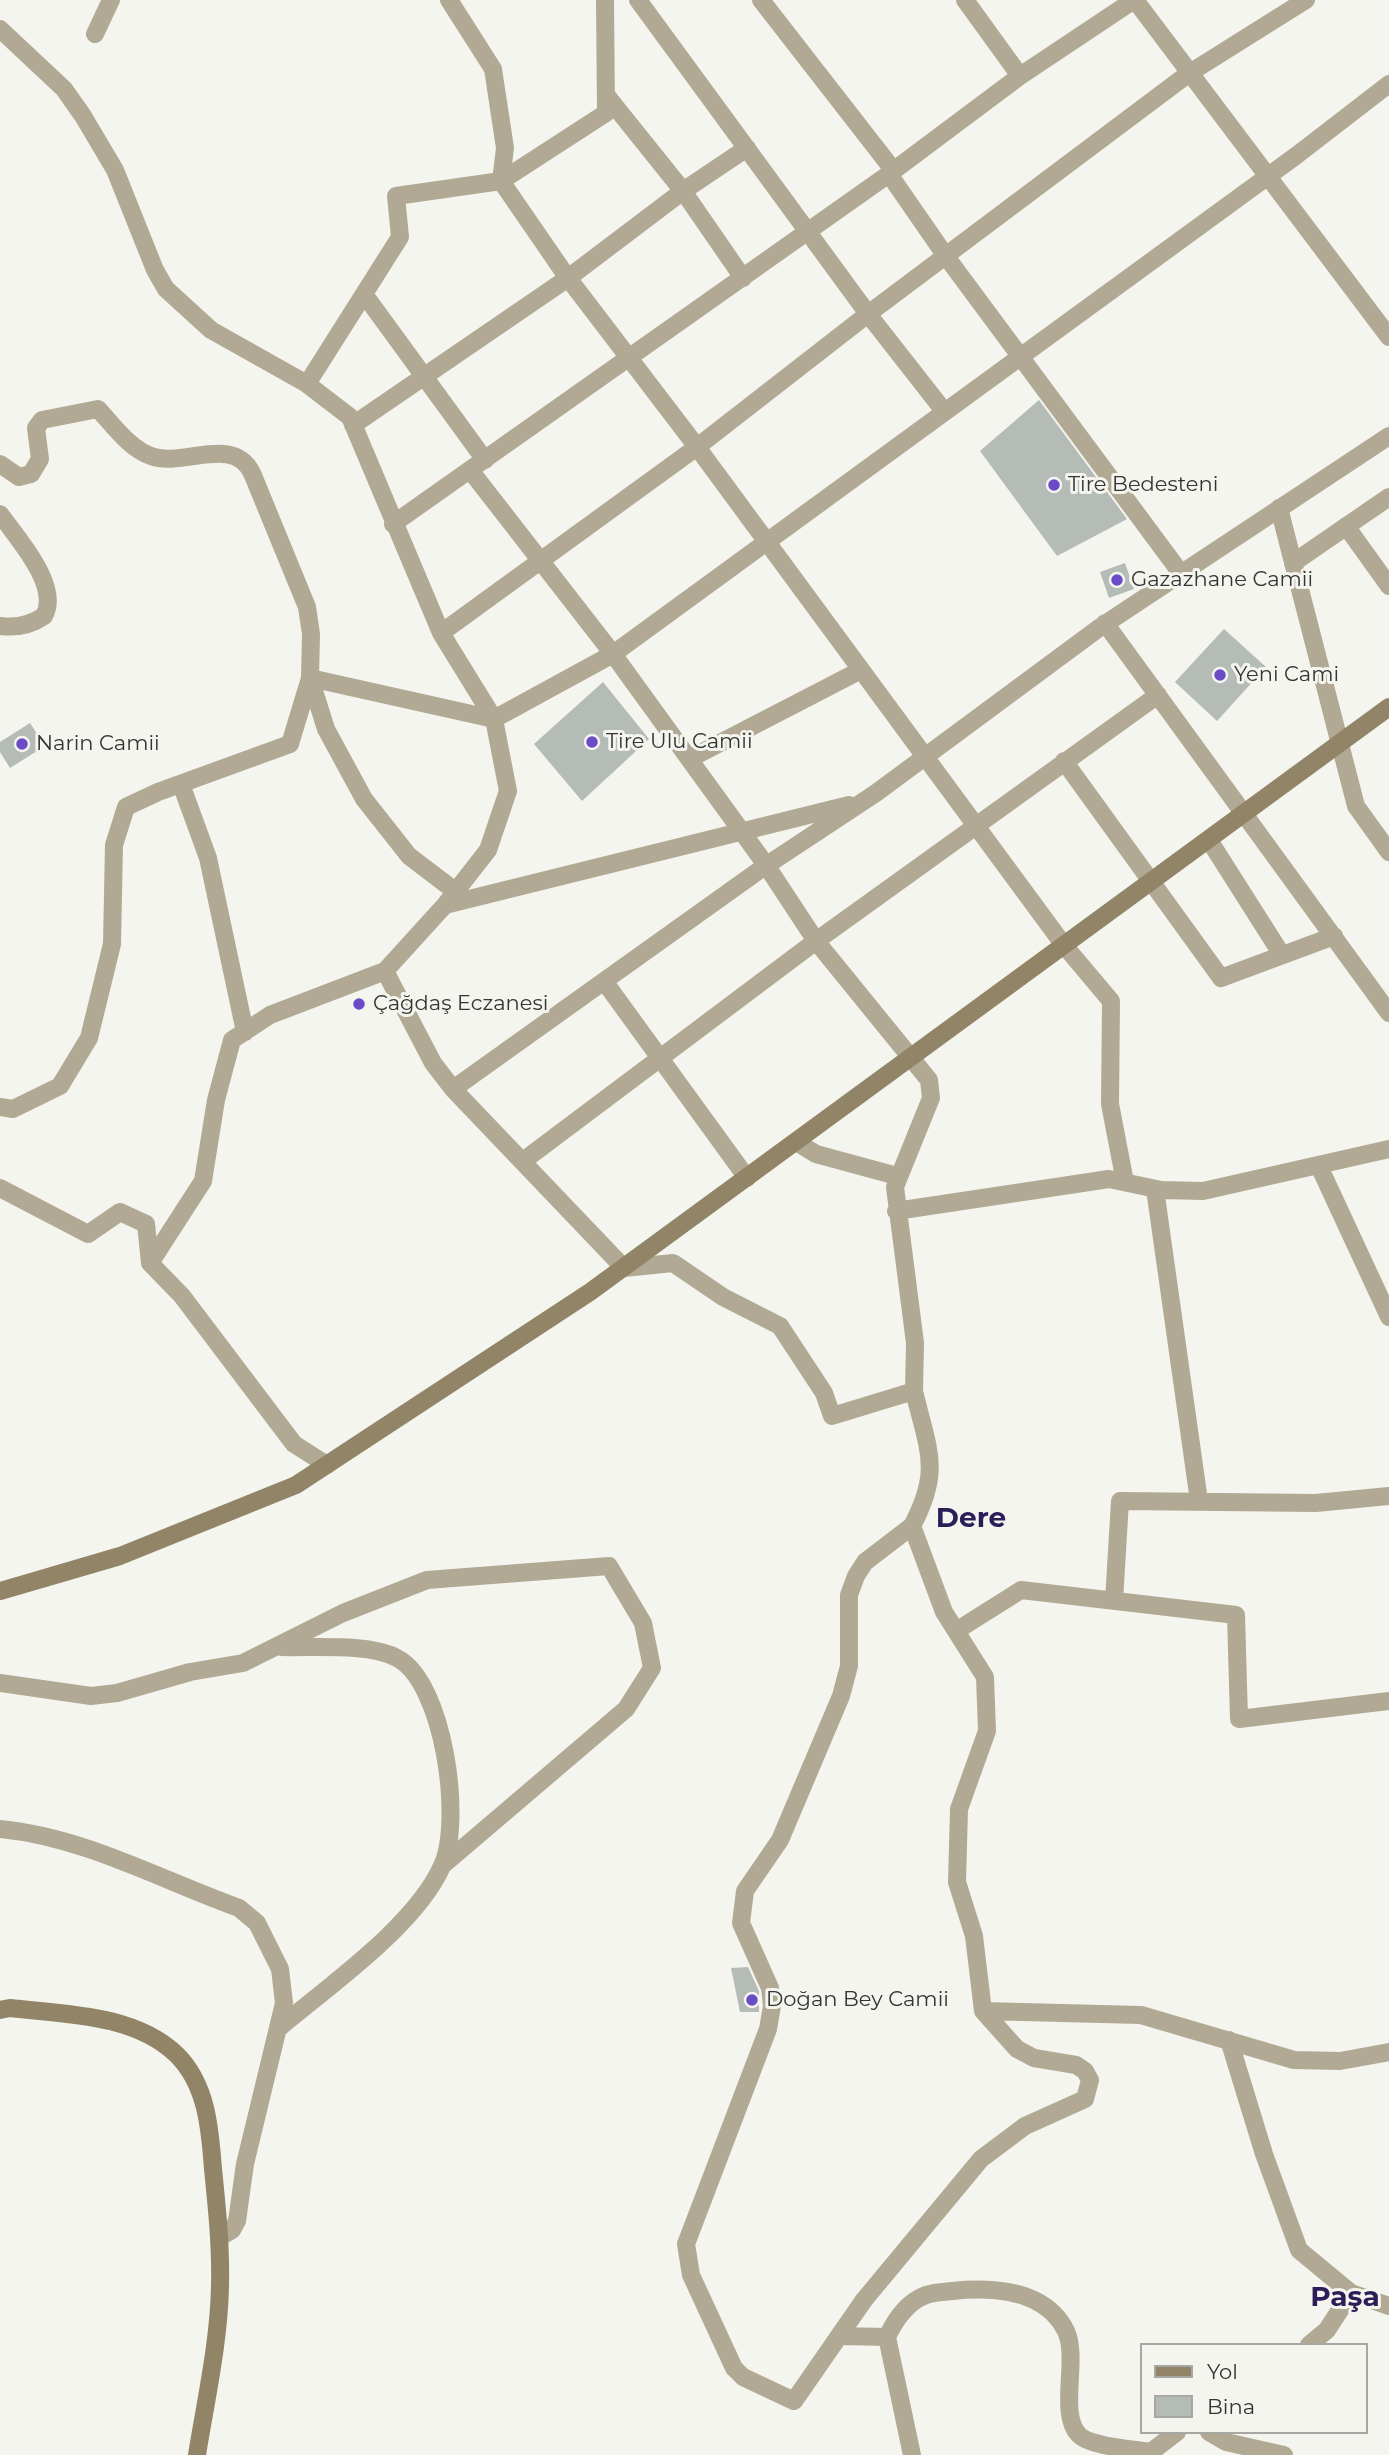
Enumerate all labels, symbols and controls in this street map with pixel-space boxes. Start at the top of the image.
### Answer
place label: Tire Bedesteni [1068,472,1218,498]
marker: Tire Bedesteni [1046,477,1062,493]
place label: Gazazhane Camii [1131,567,1313,593]
marker: Gazazhane Camii [1109,572,1125,588]
place label: Yeni Cami [1234,662,1339,688]
marker: Yeni Cami [1212,667,1228,683]
place label: Tire Ulu Camii [606,729,753,755]
place label: Narin Camii [36,731,160,757]
marker: Tire Ulu Camii [584,734,600,750]
marker: Narin Camii [14,736,30,752]
place label: Çağdaş Eczanesi [373,991,548,1017]
marker: Çağdaş Eczanesi [351,996,367,1012]
district label: Dere [936,1502,1006,1536]
place label: Doğan Bey Camii [766,1987,949,2013]
marker: Doğan Bey Camii [744,1992,760,2008]
district label: Paşa [1310,2281,1380,2315]
legend [1140,2343,1368,2434]
text: Yol [1207,2359,1238,2384]
text: Bina [1207,2394,1255,2419]

